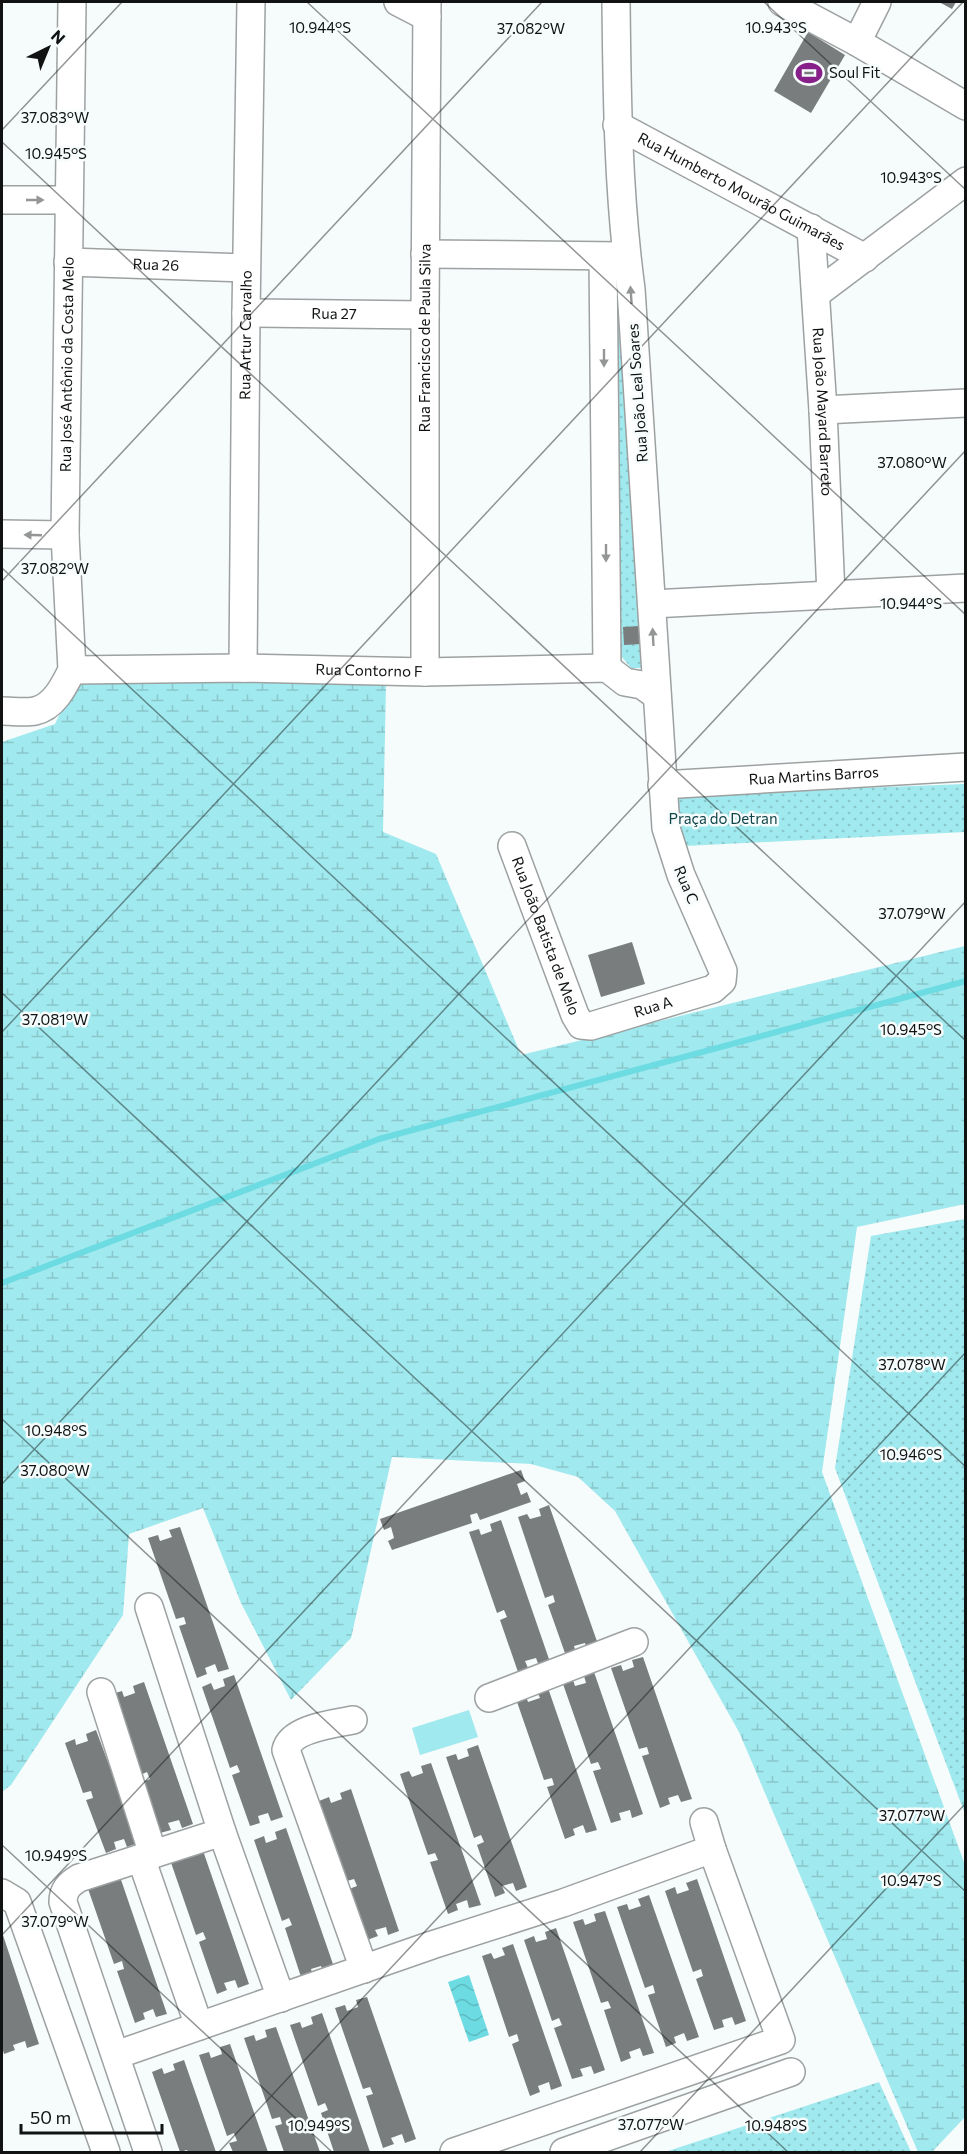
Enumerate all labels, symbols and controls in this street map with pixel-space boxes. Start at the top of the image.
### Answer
north arrow [18,18,78,78]
text: 10.944°S [289,18,351,36]
text: 10.943°S [745,18,807,36]
text: 37.082°W [497,19,565,37]
text: N [48,26,69,48]
sports icon: Soul Fit [794,58,824,88]
place label: Soul Fit [829,63,880,81]
text: 37.083°W [21,108,89,126]
street label: Rua Humberto Mourão Guimarães [635,128,848,254]
text: 10.945°S [25,144,87,162]
text: 10.943°S [880,168,942,186]
one-way arrow [26,195,45,205]
street label: Rua Francisco de Paula Silva [415,244,433,432]
street label: Rua 26 [132,254,180,274]
street label: Rua José Antônio da Costa Melo [56,257,77,472]
street label: Rua Artur Carvalho [235,270,255,400]
one-way arrow [626,286,636,305]
street label: Rua 27 [311,304,357,322]
street label: Rua João Leal Soares [623,323,651,463]
street label: Rua João Mayard Barreto [810,327,837,496]
one-way arrow [599,348,609,367]
text: 37.080°W [877,453,947,471]
one-way arrow [24,530,43,539]
one-way arrow [601,543,611,562]
text: 37.082°W [21,559,89,577]
text: 10.944°S [880,594,942,612]
one-way arrow [649,627,658,646]
street label: Rua Contorno F [315,660,423,680]
street label: Rua Martins Barros [748,762,879,788]
park label: Praça do Detran [668,809,778,827]
street label: Rua João Batista de Melo [509,854,584,1017]
street label: Rua C [671,863,703,906]
text: 37.079°W [878,904,946,922]
street label: Rua A [631,992,674,1021]
text: 37.081°W [22,1010,88,1028]
text: 10.945°S [880,1020,942,1038]
text: 37.078°W [878,1355,946,1373]
text: 10.948°S [25,1421,87,1439]
text: 10.946°S [880,1445,942,1463]
text: 37.080°W [20,1461,90,1479]
text: 37.077°W [879,1806,945,1824]
text: 10.949°S [25,1846,87,1864]
text: 10.947°S [881,1871,942,1889]
text: 37.079°W [21,1912,89,1930]
scale bar [21,2097,162,2135]
text: 50 m [30,2106,71,2128]
text: 37.077°W [618,2115,684,2133]
text: 10.949°S [288,2116,350,2134]
text: 10.948°S [745,2116,807,2134]

